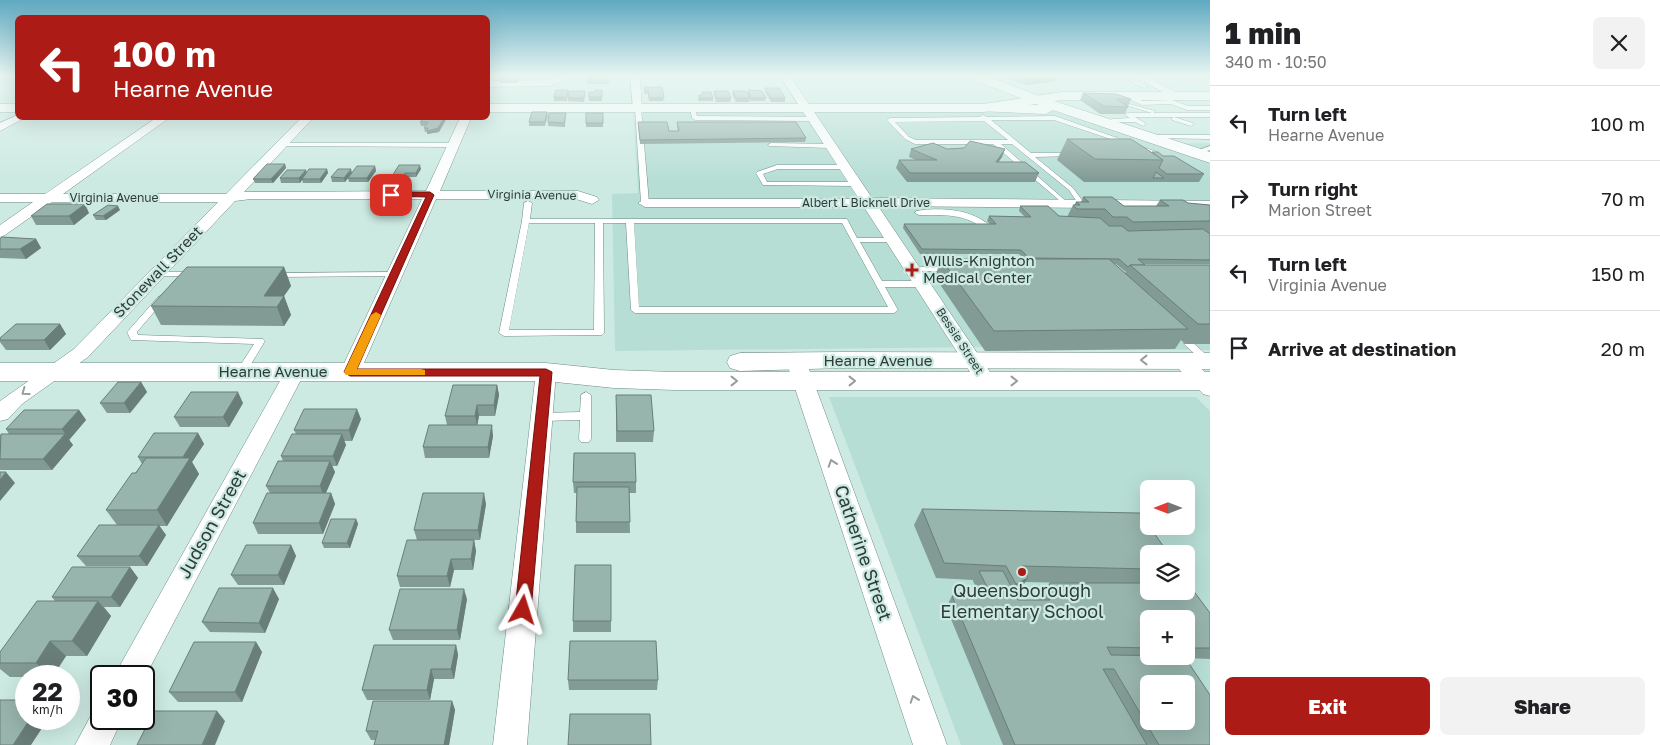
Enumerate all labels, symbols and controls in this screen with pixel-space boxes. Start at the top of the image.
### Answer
text: 1 min [1225,15,1301,51]
button: close [1593,17,1645,69]
text: 100 m [113,33,216,75]
icon: left [30,35,95,100]
text: 340 m · 10:50 [1225,52,1327,72]
text: Hearne Avenue [113,75,273,102]
text: Turn left [1268,102,1347,125]
icon: left [1225,109,1253,137]
text: 100 m [1591,112,1645,135]
text: Hearne Avenue [1268,125,1384,145]
pin [370,174,412,216]
text: Turn right [1268,177,1358,200]
icon: arrive [377,181,405,209]
icon: right [1225,184,1253,212]
street label: Virginia Avenue [487,186,577,203]
text: 70 m [1602,187,1645,210]
street label: Virginia Avenue [69,190,159,205]
street label: Albert L Bicknell Drive [802,195,930,210]
text: Marion Street [1268,200,1372,220]
street label: Stonewall Street [109,222,205,321]
place label: Willis-Knighton Medical Center [923,251,1035,286]
text: Turn left [1268,252,1347,275]
icon: left [1225,259,1253,287]
text: 150 m [1591,262,1645,285]
marker: Willis-Knighton Medical Center [905,263,919,277]
text: Virginia Avenue [1268,275,1387,295]
street label: Bessie Street [933,305,988,377]
icon: arrive [1225,334,1253,362]
text: Arrive at destination [1268,337,1456,360]
text: 20 m [1601,337,1645,360]
street label: Hearne Avenue [823,351,933,369]
one-way arrow [1140,355,1148,365]
street label: Hearne Avenue [218,362,328,380]
one-way arrow [731,376,739,386]
one-way arrow [848,376,856,386]
one-way arrow [1011,376,1019,386]
one-way arrow [21,386,31,395]
one-way arrow [827,459,837,468]
street label: Judson Street [172,465,250,582]
north arrow [1140,480,1195,535]
map controls [1140,480,1195,730]
street label: Catherine Street [830,482,897,623]
button: layers [1140,545,1195,600]
marker: Queensborough Elementary School [1016,566,1028,578]
place label: Queensborough Elementary School [940,579,1104,622]
position arrow [496,583,548,635]
button: + [1140,610,1195,665]
speed limit sign: 30 [90,665,155,730]
button: − [1140,675,1195,730]
text: 22 [32,676,63,707]
button: Exit [1225,677,1430,735]
button: Share [1440,677,1645,735]
one-way arrow [910,695,920,704]
text: km/h [32,702,63,717]

